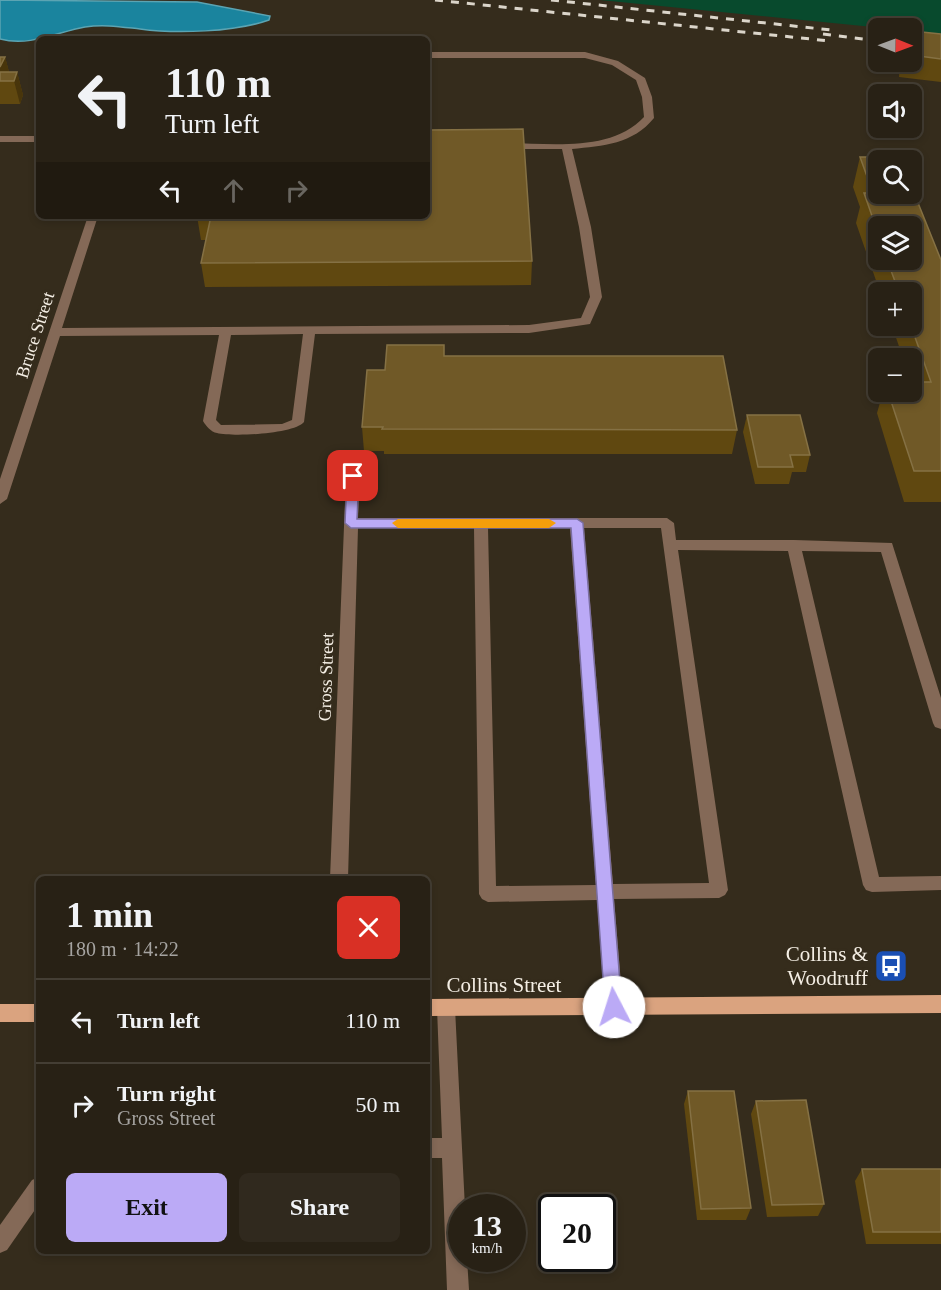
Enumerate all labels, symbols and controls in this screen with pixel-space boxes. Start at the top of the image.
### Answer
north arrow [868,18,922,72]
map controls [868,18,922,402]
icon: left [66,60,144,138]
text: 110 m [165,60,271,106]
button: sound [868,84,922,138]
text: Turn left [165,109,259,139]
button: search [868,150,922,204]
icon: left [154,174,187,207]
icon: ahead [217,174,250,207]
icon: right [280,174,313,207]
button: layers [868,216,922,270]
button: + [868,282,922,336]
street label: Bruce Street [12,289,58,381]
button: − [868,348,922,402]
pin [327,450,378,501]
icon: arrive [336,459,369,492]
street label: Gross Street [314,632,338,722]
text: 1 min [66,895,153,935]
button: close [337,896,400,959]
text: 180 m · 14:22 [66,938,179,960]
place label: Collins & Woodruff [786,942,868,990]
bus stop icon: Collins & Woodruff [873,948,909,984]
street label: Collins Street [447,973,562,997]
position arrow [582,975,646,1039]
icon: left [66,1005,99,1038]
text: Turn left [117,1008,200,1033]
text: 110 m [345,1008,400,1033]
text: Turn right [117,1081,216,1106]
icon: right [66,1089,99,1122]
text: 50 m [355,1092,400,1117]
text: Gross Street [117,1107,215,1129]
button: Exit [66,1173,227,1242]
button: Share [239,1173,400,1242]
speed limit sign: 20 [538,1194,616,1272]
text: 13 [472,1209,502,1242]
text: km/h [472,1240,502,1256]

